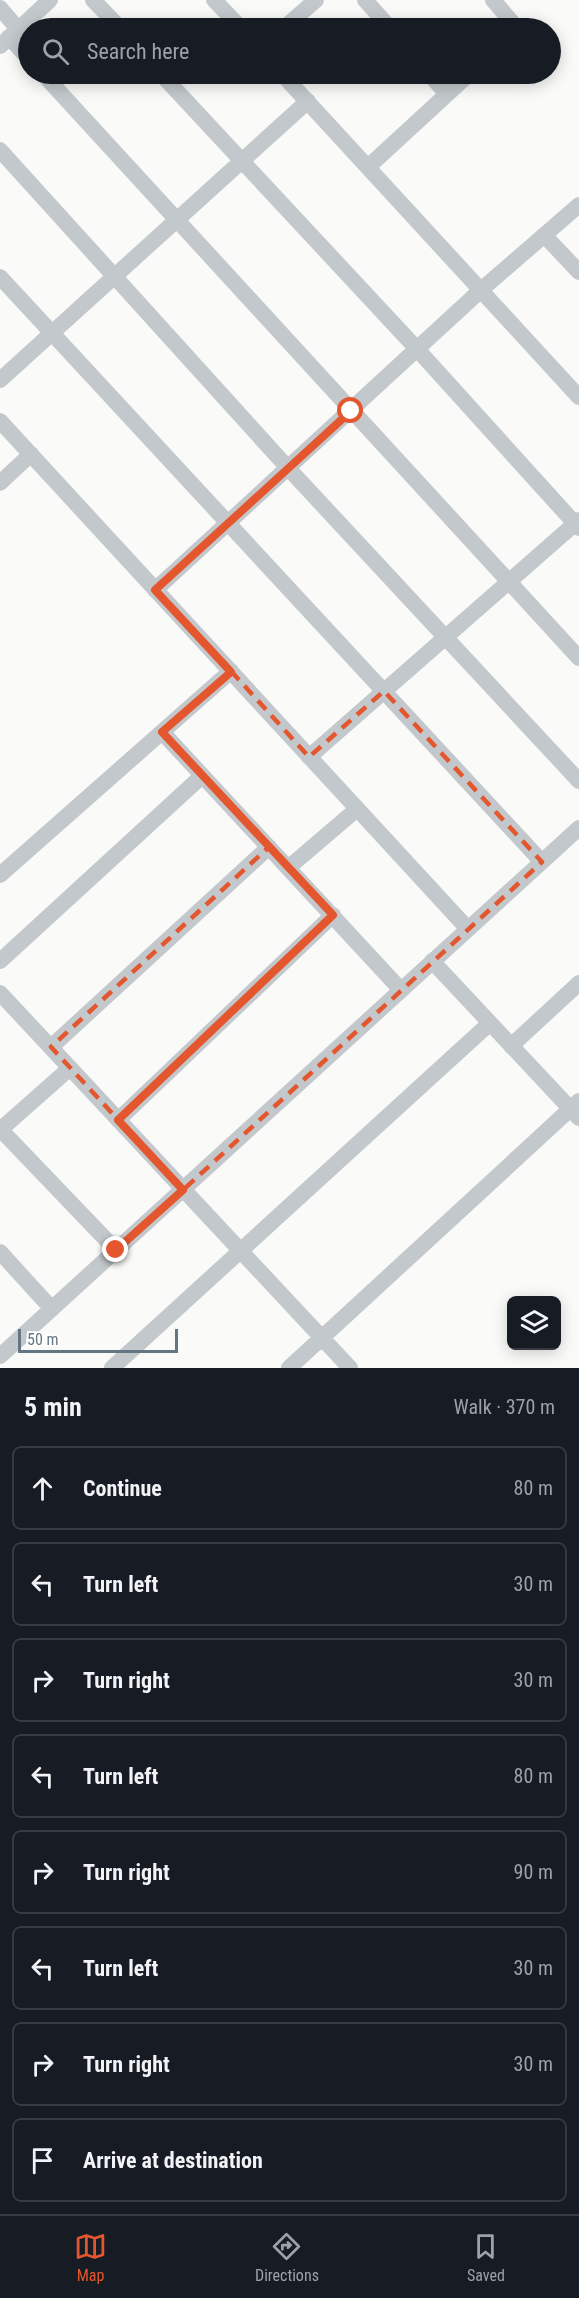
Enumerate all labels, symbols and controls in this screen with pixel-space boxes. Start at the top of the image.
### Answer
search box [18,18,561,84]
icon: search [39,35,72,68]
text: Search here [87,39,189,64]
route start [337,397,363,423]
route end [102,1236,128,1262]
map controls [507,1296,561,1350]
button: layers [507,1296,561,1350]
scale bar [18,1326,178,1354]
text: 50 m [27,1330,59,1349]
text: 5 min [24,1392,82,1422]
text: Walk · 370 m [454,1395,555,1419]
icon: ahead [26,1472,59,1505]
text: Continue [83,1476,162,1501]
text: 80 m [514,1476,553,1500]
icon: left [26,1568,59,1601]
text: Turn left [83,1572,158,1597]
text: 30 m [514,1572,553,1596]
icon: right [26,1664,59,1697]
text: Turn right [83,1668,170,1693]
text: 30 m [514,1668,553,1692]
icon: left [26,1760,59,1793]
text: Turn left [83,1764,158,1789]
text: 80 m [514,1764,553,1788]
icon: right [26,1856,59,1889]
text: Turn right [83,1860,170,1885]
text: 90 m [514,1860,553,1884]
icon: left [26,1952,59,1985]
text: Turn left [83,1956,158,1981]
text: 30 m [514,1956,553,1980]
icon: right [26,2048,59,2081]
text: Turn right [83,2052,170,2077]
text: 30 m [514,2052,553,2076]
icon: arrive [26,2144,59,2177]
text: Arrive at destination [83,2148,263,2173]
tab: Map [74,2230,107,2285]
tab: Directions [255,2230,319,2285]
tab: Saved [467,2230,505,2285]

